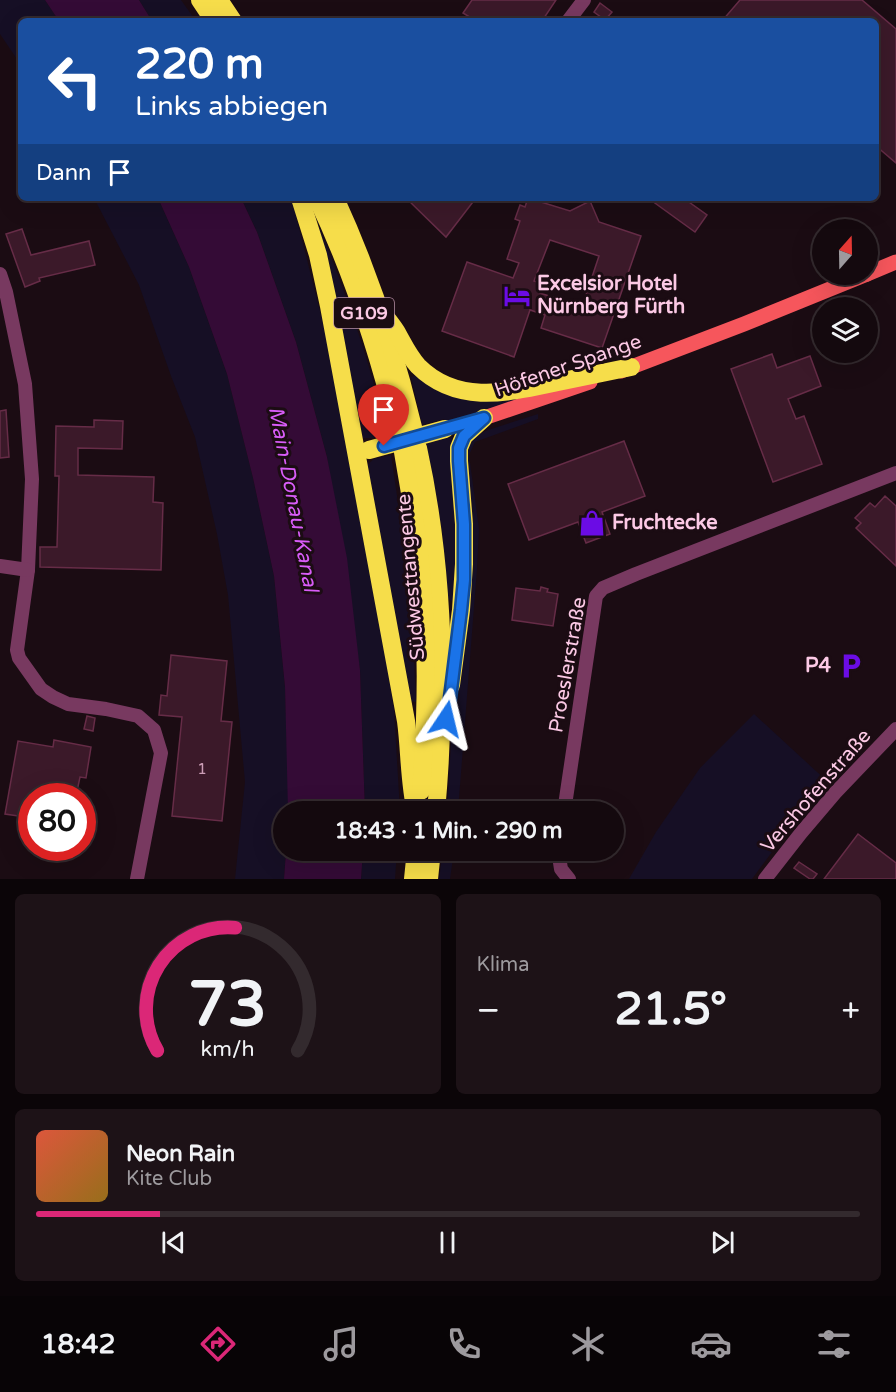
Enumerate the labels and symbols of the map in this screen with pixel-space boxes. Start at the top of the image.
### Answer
north arrow [812,219,878,285]
place label: Excelsior Hotel Nürnberg Fürth [537,272,685,319]
hotel icon: Excelsior Hotel Nürnberg Fürth [502,281,532,311]
road number: G109 [334,298,394,328]
street label: Höfener Spange [491,330,645,402]
pin [358,384,409,446]
water label: Main-Donau-Kanal [263,404,324,597]
street label: Südwesttangente [392,493,430,661]
shop icon: Fruchtecke [577,508,607,538]
place label: Fruchtecke [612,511,718,535]
street label: Proeslerstraße [544,595,592,735]
parking icon: P4 [836,651,866,681]
place label: P4 [805,654,831,678]
position arrow [414,687,478,751]
street label: Vershofenstraße [756,724,876,858]
house number: 1 [197,759,207,779]
speed limit sign: 80 [18,783,96,861]

